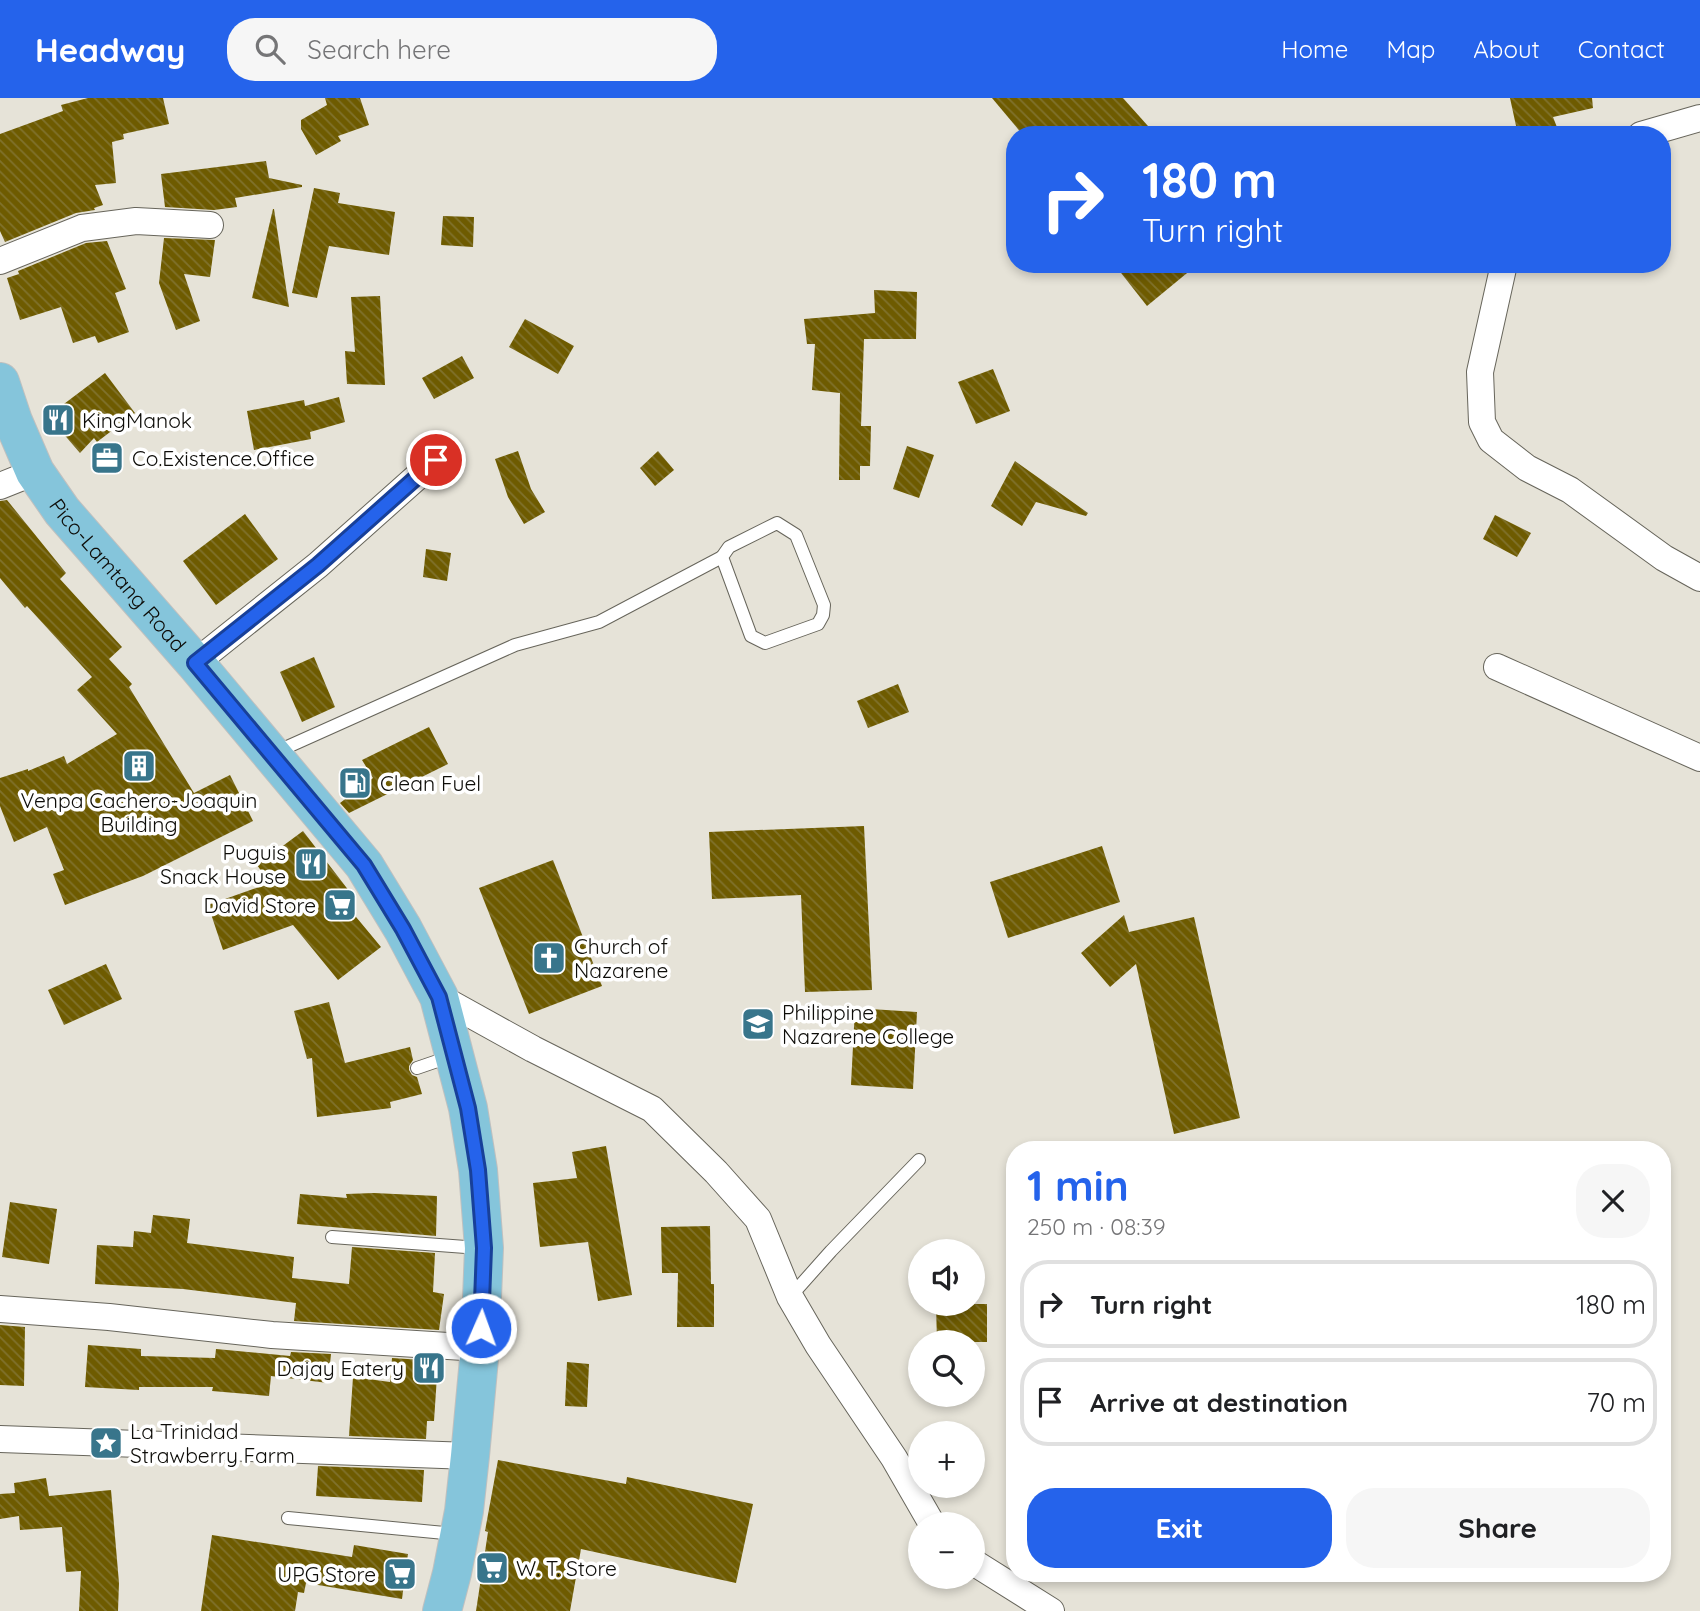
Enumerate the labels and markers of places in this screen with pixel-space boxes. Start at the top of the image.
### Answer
restaurant icon: KingManok [39,401,77,439]
place label: KingManok [82,407,192,433]
pin [406,430,466,490]
office icon: Co.Existence.Office [88,439,126,477]
place label: Co.Existence.Office [132,445,315,471]
building icon: Venpa Cachero-Joaquin Building [120,747,158,785]
fuel station icon: Clean Fuel [336,764,374,802]
place label: Clean Fuel [380,770,481,796]
place label: Venpa Cachero-Joaquin Building [20,787,258,837]
place label: Puguis Snack House [160,839,286,889]
restaurant icon: Puguis Snack House [292,845,330,883]
supermarket icon: David Store [321,886,359,924]
place label: David Store [203,892,316,918]
place label: Church of Nazarene [574,933,668,983]
church icon: Church of Nazarene [530,939,568,977]
place label: Philippine Nazarene College [782,999,954,1049]
school or university icon: Philippine Nazarene College [739,1005,777,1043]
restaurant icon: Dajay Eatery [410,1349,448,1387]
place label: Dajay Eatery [277,1355,404,1381]
place label: La Trinidad Strawberry Farm [130,1418,295,1468]
place icon: La Trinidad Strawberry Farm [87,1424,125,1462]
supermarket icon: W. T. Store [473,1549,511,1587]
supermarket icon: UPG Store [381,1555,419,1593]
place label: W. T. Store [516,1555,617,1581]
place label: UPG Store [277,1561,376,1587]

